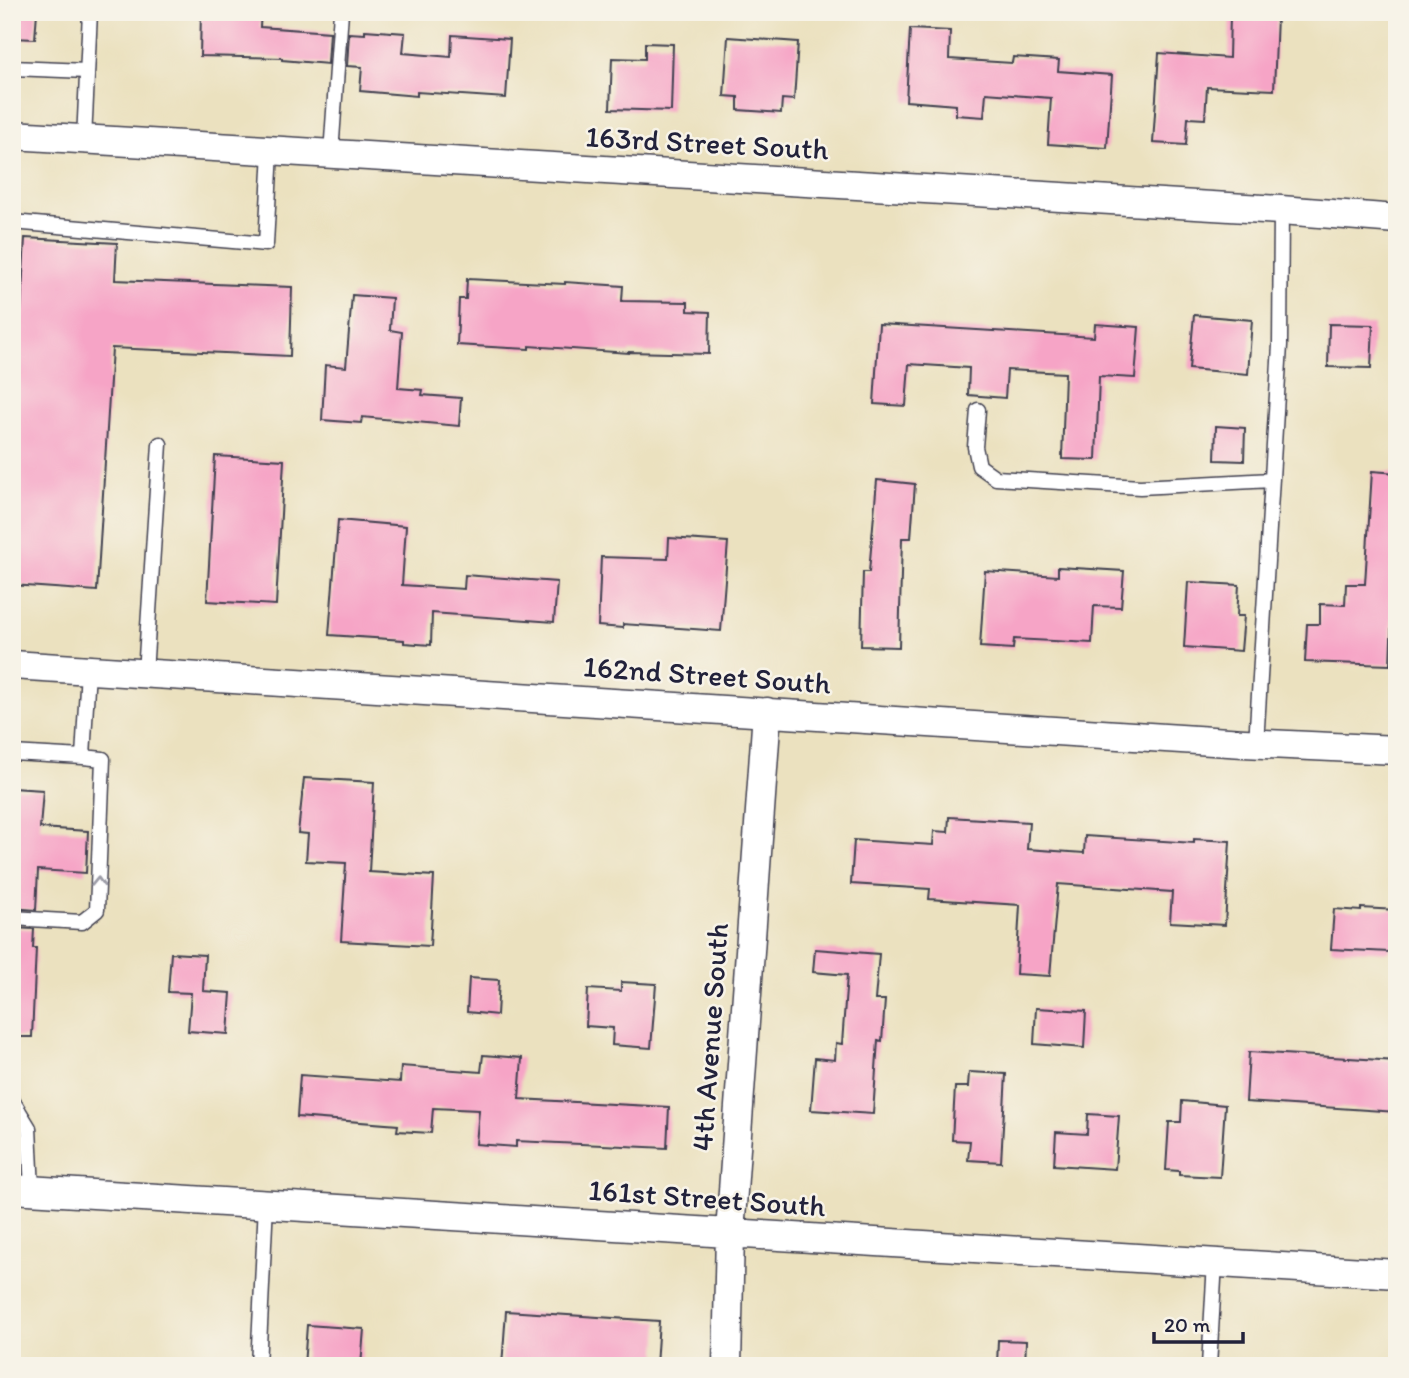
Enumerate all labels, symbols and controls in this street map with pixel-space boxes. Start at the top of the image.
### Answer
street label: 163rd Street South [584,118,830,167]
street label: 162nd Street South [582,647,832,702]
one-way arrow [90,876,105,887]
street label: 4th Avenue South [683,922,736,1152]
street label: 161st Street South [587,1171,827,1224]
scale bar [1154,1301,1243,1345]
text: 20 m [1164,1312,1211,1337]

